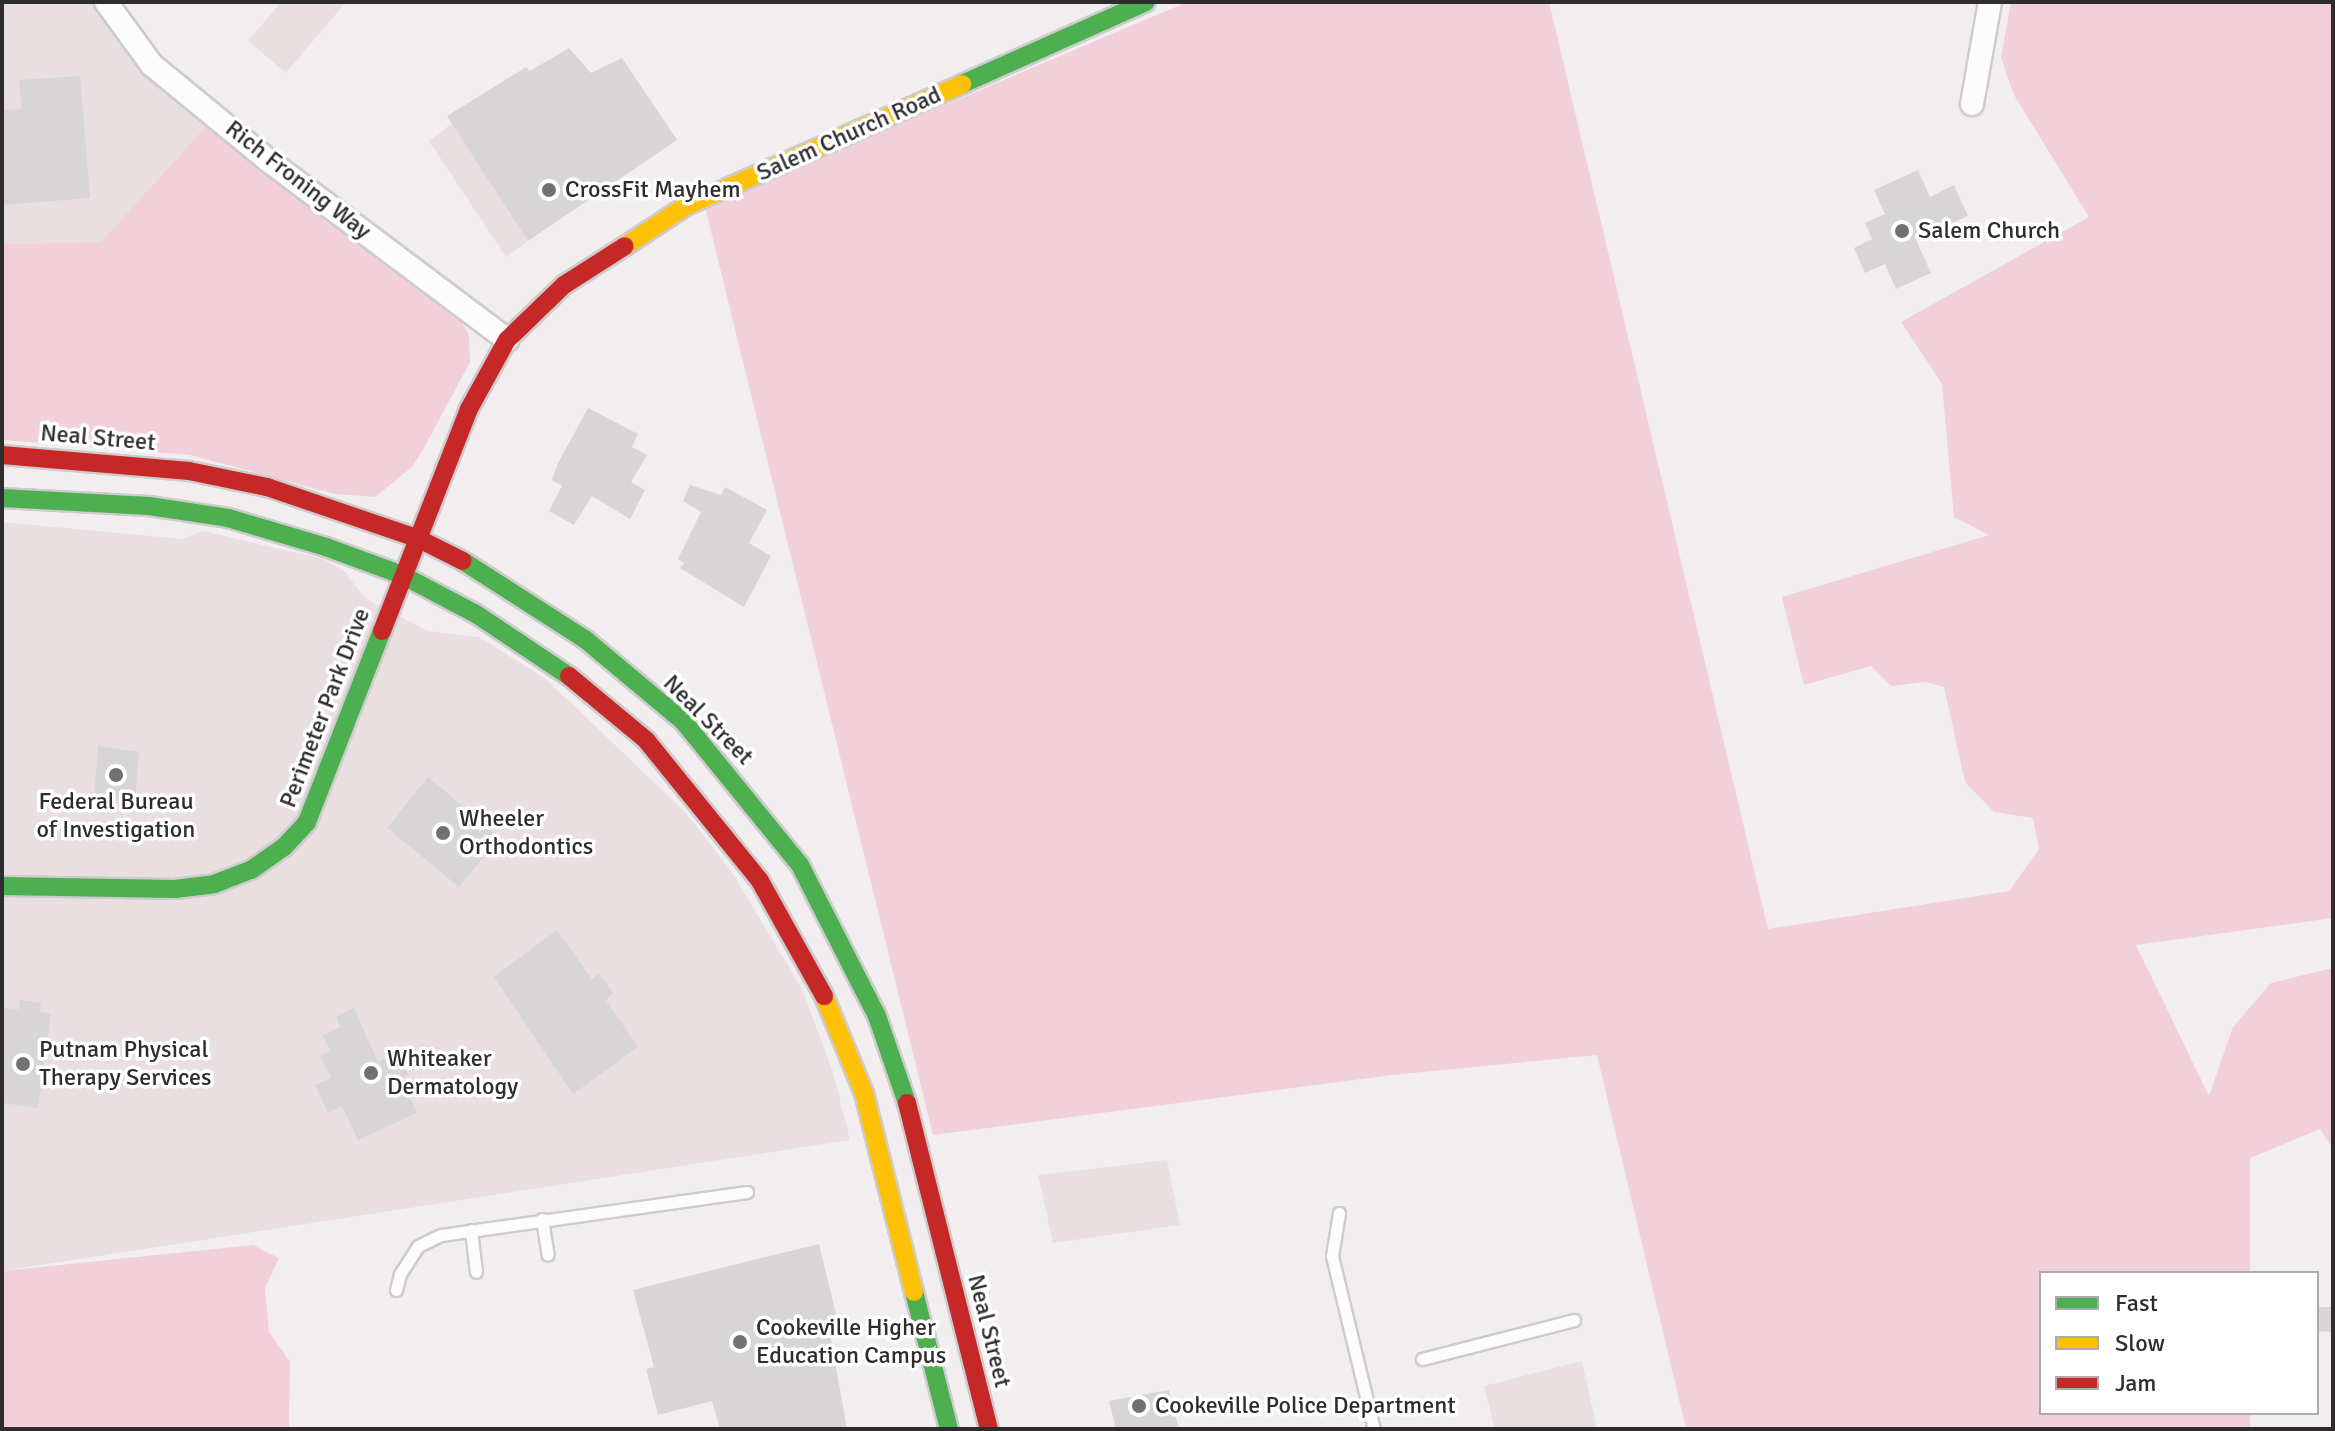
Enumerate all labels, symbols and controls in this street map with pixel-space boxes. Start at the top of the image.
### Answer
street label: Salem Church Road [752,80,946,188]
street label: Rich Froning Way [220,114,376,246]
place label: CrossFit Mayhem [565,176,741,204]
marker: CrossFit Mayhem [540,181,558,199]
place label: Salem Church [1918,217,2060,245]
marker: Salem Church [1893,222,1911,240]
street label: Neal Street [39,419,157,457]
street label: Perimeter Park Drive [274,604,376,812]
street label: Neal Street [657,669,759,771]
marker: Federal Bureau of Investigation [107,766,125,784]
place label: Federal Bureau of Investigation [37,788,195,844]
place label: Wheeler Orthodontics [459,805,593,861]
marker: Wheeler Orthodontics [434,824,452,842]
place label: Putnam Physical Therapy Services [39,1036,212,1092]
place label: Whiteaker Dermatology [387,1045,518,1101]
marker: Putnam Physical Therapy Services [14,1055,32,1073]
marker: Whiteaker Dermatology [362,1064,380,1082]
legend [2039,1271,2319,1415]
street label: Neal Street [961,1272,1017,1390]
text: Fast [2115,1288,2158,1318]
place label: Cookeville Higher Education Campus [756,1314,946,1370]
text: Slow [2115,1328,2165,1358]
marker: Cookeville Higher Education Campus [731,1333,749,1351]
text: Jam [2115,1368,2156,1398]
place label: Cookeville Police Department [1155,1392,1456,1420]
marker: Cookeville Police Department [1130,1397,1148,1415]

